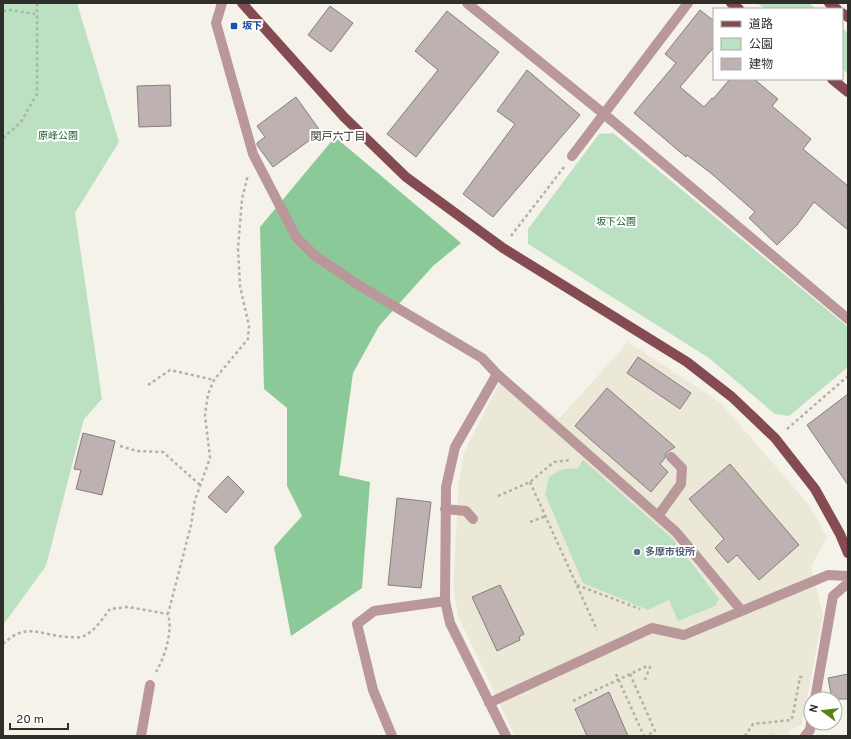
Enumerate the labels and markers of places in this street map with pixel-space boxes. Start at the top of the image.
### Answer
place label: 坂下 [242,20,262,33]
marker: 坂下 [229,21,239,31]
place label: 多摩市役所 [645,546,695,559]
marker: 多摩市役所 [632,547,642,557]

